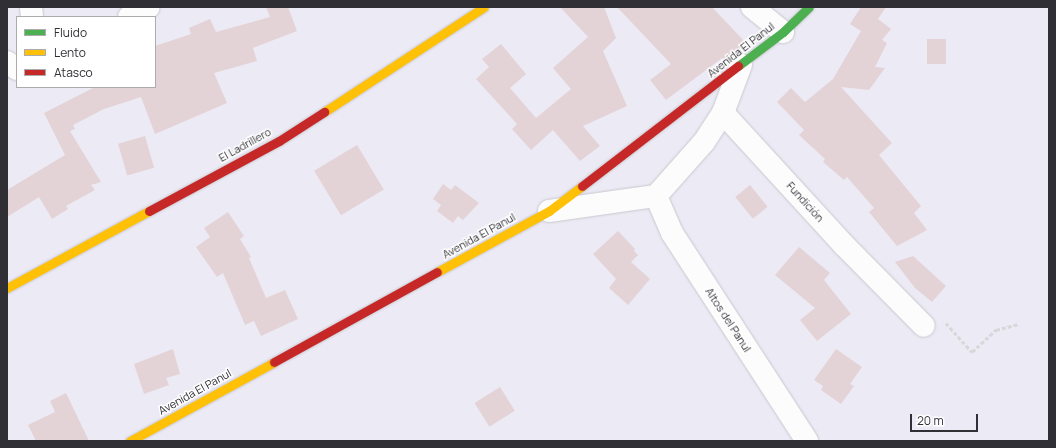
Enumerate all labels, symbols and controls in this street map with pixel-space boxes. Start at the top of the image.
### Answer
legend [16,16,156,88]
street label: Avenida El Panul [705,20,777,80]
text: Fluido [54,24,87,41]
text: Lento [54,44,86,61]
text: Atasco [54,64,93,81]
street label: El Ladrillero [217,125,273,165]
street label: Fundición [784,179,826,225]
street label: Avenida El Panul [440,211,518,261]
street label: Altos del Panul [702,285,754,355]
street label: Avenida El Panul [156,367,234,417]
scale bar [912,406,980,432]
text: 20 m [917,412,944,429]

